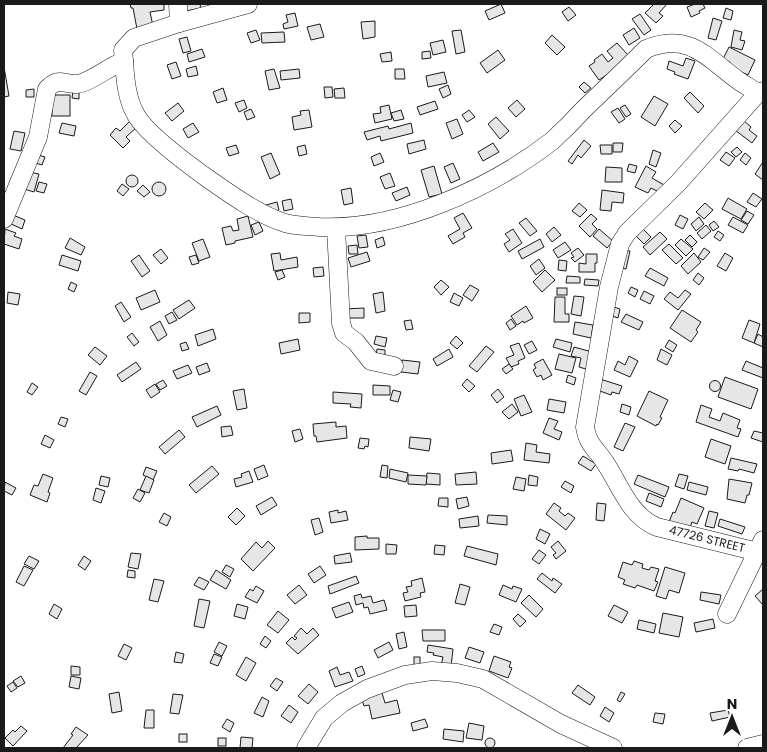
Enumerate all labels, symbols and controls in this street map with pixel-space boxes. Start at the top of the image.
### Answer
street label: 47726 STREET [667,521,748,556]
north arrow [707,692,757,742]
text: N [727,694,737,714]

